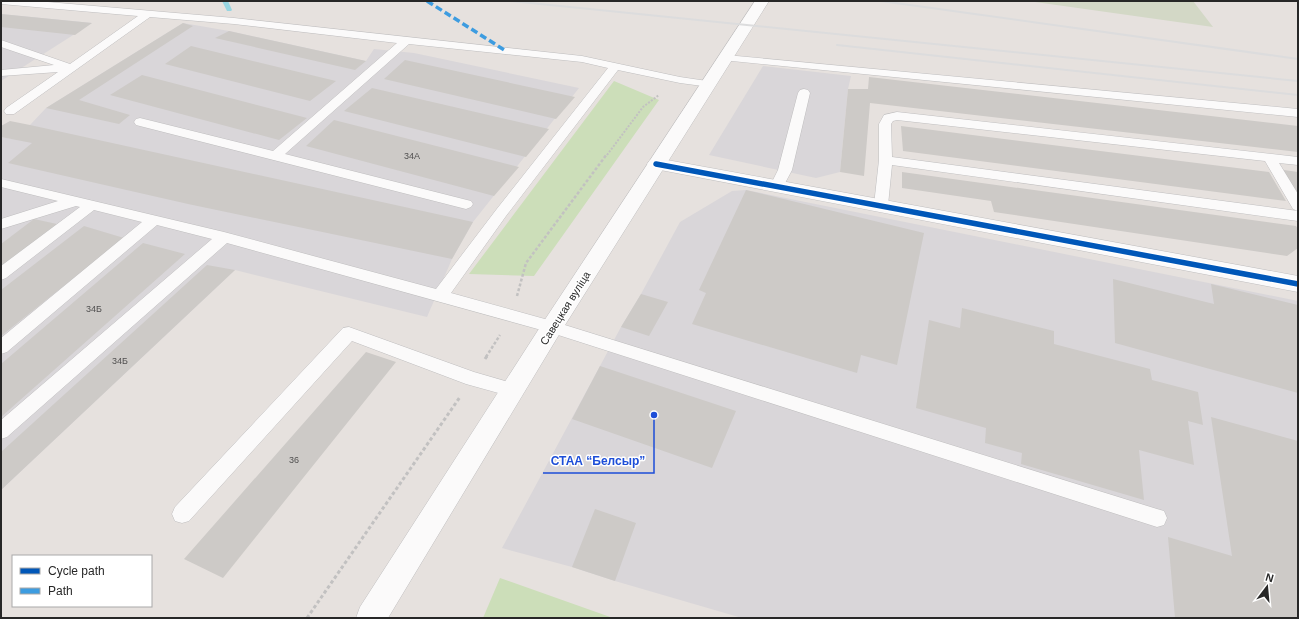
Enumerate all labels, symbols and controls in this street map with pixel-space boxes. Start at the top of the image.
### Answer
house number: 34А [404,151,420,161]
street label: Савецкая вуліца [537,268,593,347]
house number: 34Б [86,304,102,314]
house number: 34Б [112,356,128,366]
callout: СТАА “Белсыр” [543,449,654,473]
text: СТАА “Белсыр” [551,454,645,468]
house number: 36 [289,455,299,465]
legend [12,555,152,607]
text: Cycle path [48,564,105,578]
north arrow [1247,567,1287,607]
text: N [1264,571,1275,584]
text: Path [48,584,73,598]

